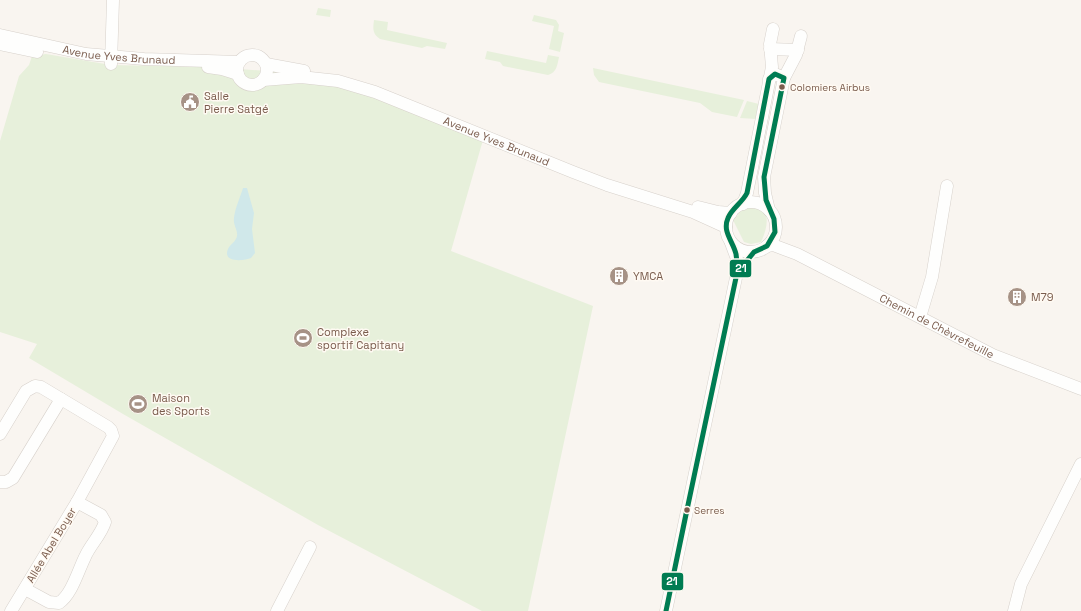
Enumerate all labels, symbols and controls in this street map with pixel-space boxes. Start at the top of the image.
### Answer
street label: Avenue Yves Brunaud [61,42,176,67]
place label: Colomiers Airbus [790,81,870,94]
marker: Colomiers Airbus [777,82,787,92]
place label: Salle Pierre Satgé [204,89,268,116]
public building icon: Salle Pierre Satgé [179,91,201,113]
street label: Avenue Yves Brunaud [441,113,552,169]
line badge: 21 [729,259,752,278]
text: 21 [735,261,747,275]
building icon: YMCA [608,265,630,287]
place label: YMCA [633,269,663,283]
building icon: M79 [1006,286,1028,308]
place label: M79 [1031,290,1054,304]
street label: Chemin de Chèvrefeuille [877,291,997,361]
place label: Complexe sportif Capitany [317,325,404,352]
sports icon: Complexe sportif Capitany [292,327,314,349]
place label: Maison des Sports [152,391,210,418]
sports icon: Maison des Sports [127,393,149,415]
place label: Serres [694,504,725,517]
street label: Allée Abel Boyer [23,505,79,585]
marker: Serres [682,505,692,515]
line badge: 21 [661,572,684,591]
text: 21 [666,574,678,588]

